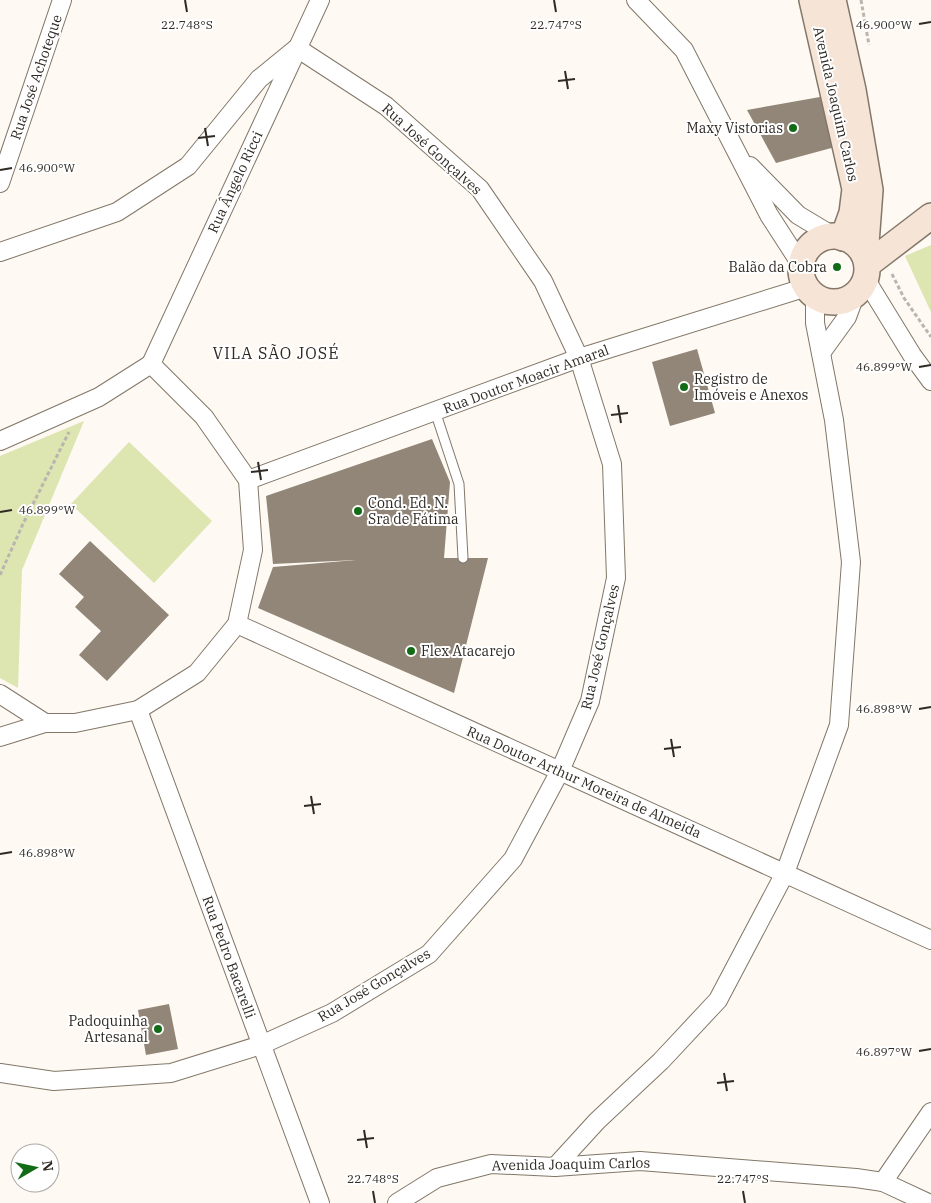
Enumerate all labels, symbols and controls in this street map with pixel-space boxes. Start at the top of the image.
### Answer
street label: Rua José Achoteque [6,12,66,142]
text: 22.748°S [161,17,213,32]
text: 22.747°S [530,17,582,32]
text: 46.900°W [856,17,913,32]
street label: Avenida Joaquim Carlos [809,25,863,183]
street label: Rua José Gonçalves [378,99,486,199]
place label: Maxy Vistorias [686,119,783,137]
marker: Maxy Vistorias [787,122,799,134]
street label: Rua Ângelo Ricci [204,128,266,236]
text: 46.900°W [19,160,76,175]
place label: Balão da Cobra [729,258,827,276]
marker: Balão da Cobra [831,261,843,273]
street label: Rua Doutor Moacir Amaral [441,341,611,417]
district label: VILA SÃO JOSÉ [213,342,339,363]
text: 46.899°W [856,359,913,374]
place label: Registro de Imóveis e Anexos [694,370,808,404]
marker: Registro de Imóveis e Anexos [678,381,690,393]
place label: Cond. Ed. N. Sra de Fátima [368,494,459,528]
text: 46.899°W [19,502,76,517]
marker: Cond. Ed. N. Sra de Fátima [352,505,364,517]
street label: Rua José Gonçalves [577,582,623,712]
place label: Flex Atacarejo [421,642,515,660]
marker: Flex Atacarejo [405,645,417,657]
text: 46.898°W [856,701,913,716]
street label: Rua Doutor Arthur Moreira de Almeida [464,722,704,842]
text: 46.898°W [19,845,76,860]
street label: Rua Pedro Bacarelli [198,893,260,1021]
street label: Rua José Gonçalves [314,944,434,1026]
place label: Padoquinha Artesanal [68,1012,148,1046]
marker: Padoquinha Artesanal [152,1023,164,1035]
text: 46.897°W [856,1044,913,1059]
north arrow [10,1143,60,1193]
street label: Avenida Joaquim Carlos [492,1154,651,1174]
text: N [38,1159,58,1173]
text: 22.748°S [347,1171,399,1186]
text: 22.747°S [717,1171,769,1186]

